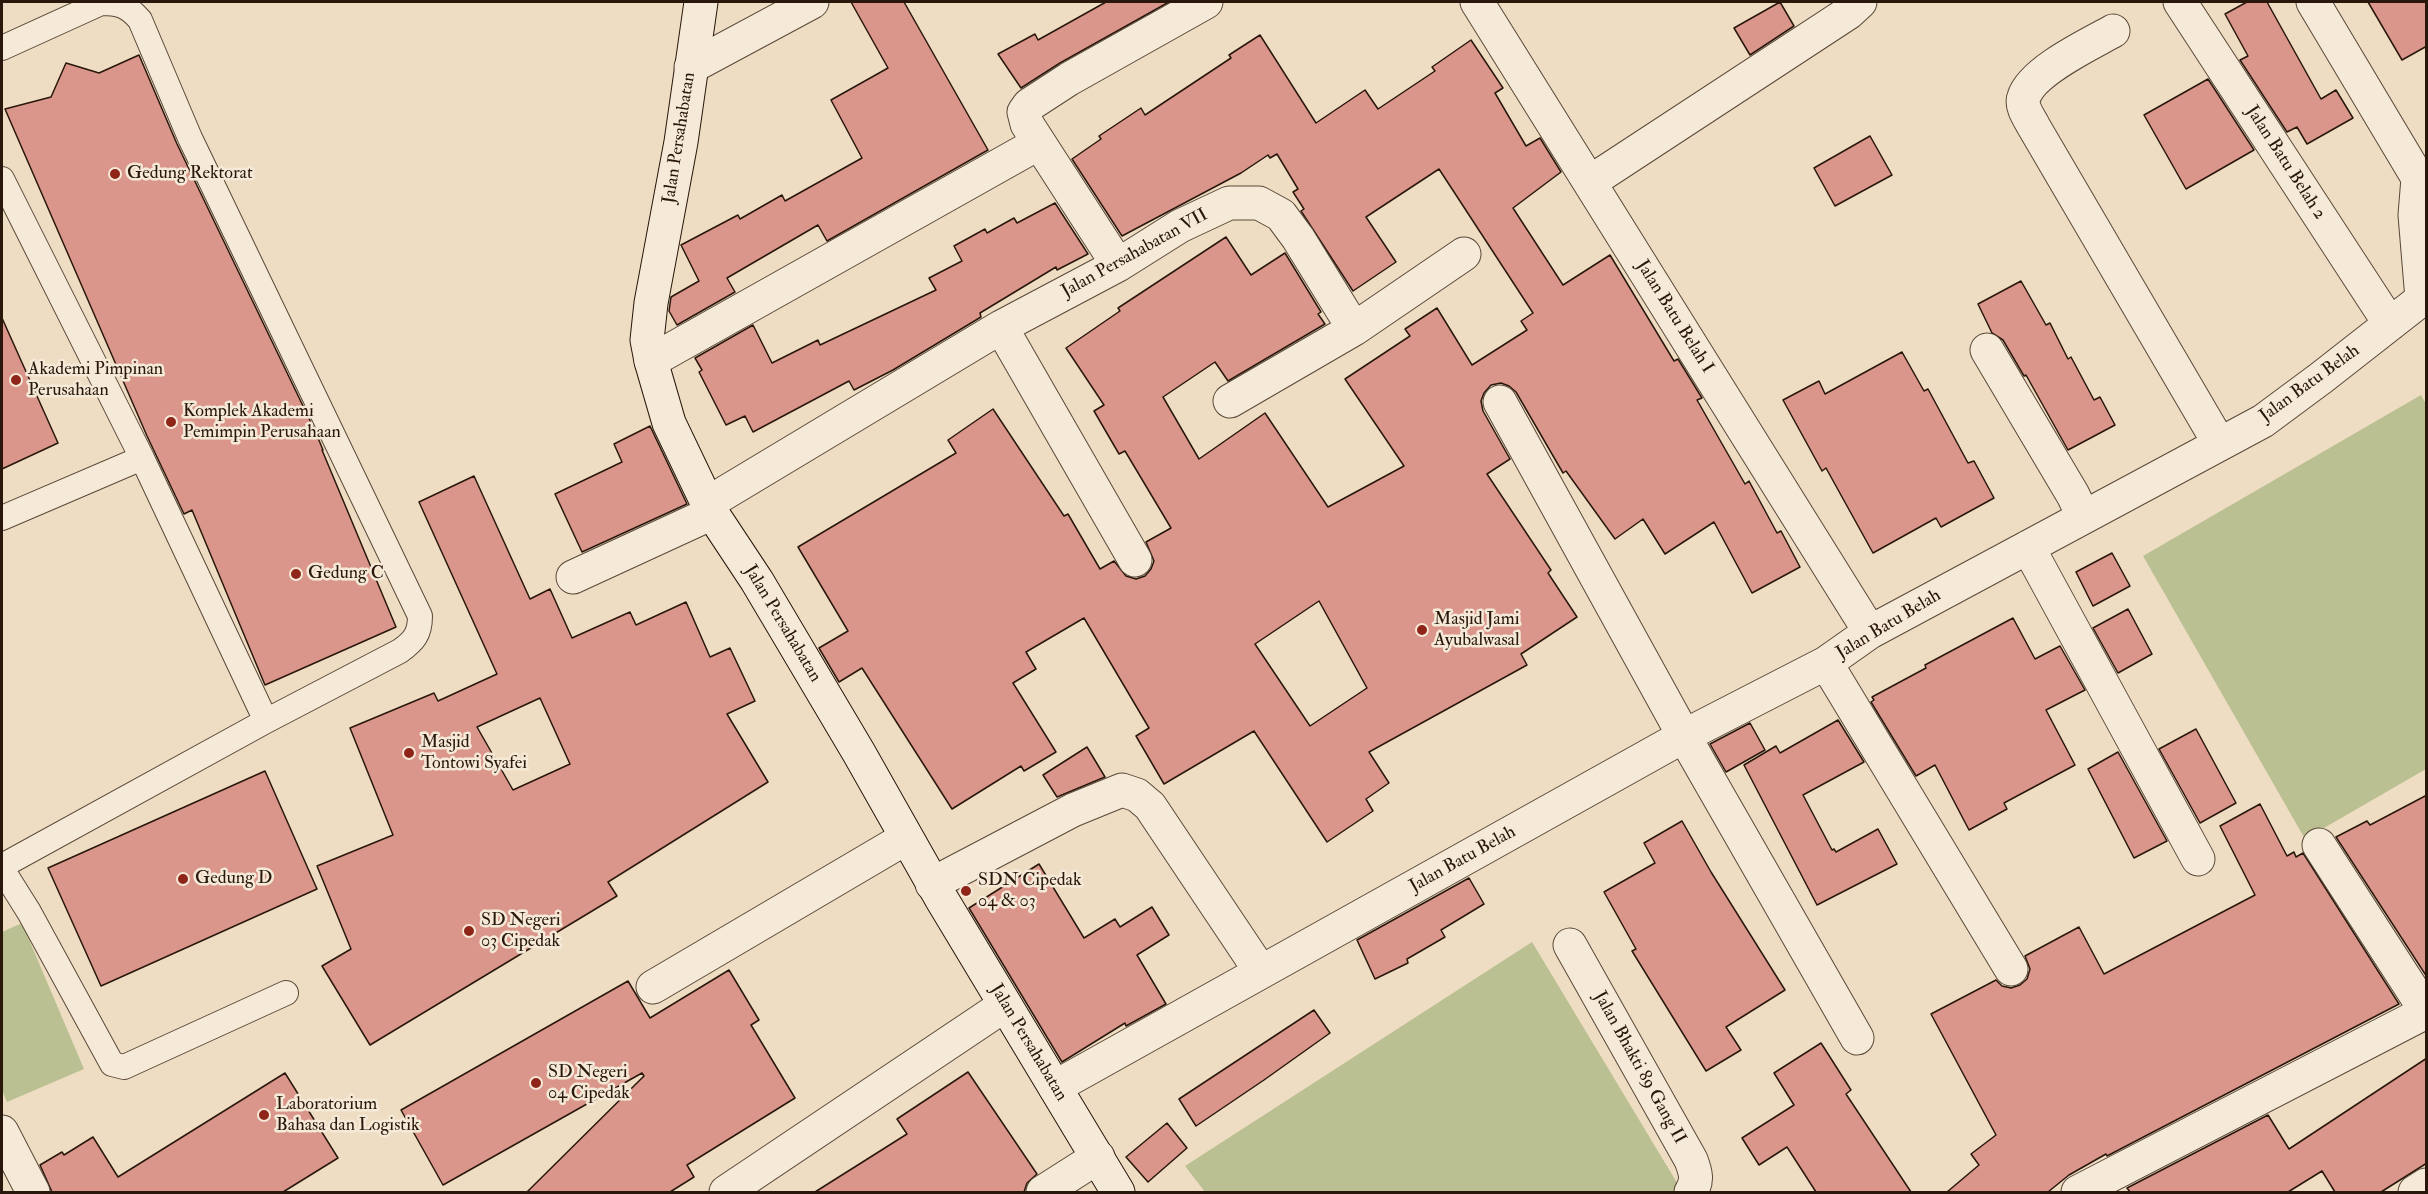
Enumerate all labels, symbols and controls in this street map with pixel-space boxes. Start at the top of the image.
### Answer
street label: Jalan Persahabatan [659,71,701,205]
street label: Jalan Batu Belah 2 [2240,102,2330,224]
place label: Gedung Rektorat [127,163,253,185]
marker: Gedung Rektorat [108,167,122,181]
street label: Jalan Persahabatan VII [1058,205,1212,303]
street label: Jalan Batu Belah I [1631,256,1717,378]
street label: Jalan Batu Belah [2256,340,2364,428]
place label: Akademi Pimpinan Perusahaan [28,359,163,401]
marker: Akademi Pimpinan Perusahaan [9,373,23,387]
place label: Komplek Akademi Pemimpin Perusahaan [183,401,341,444]
marker: Komplek Akademi Pemimpin Perusahaan [164,415,178,429]
street label: Jalan Persahabatan [739,562,825,686]
place label: Gedung C [308,563,384,585]
marker: Gedung C [289,567,303,581]
street label: Jalan Batu Belah [1833,585,1945,665]
place label: Masjid Jami Ayubalwasal [1434,609,1520,652]
marker: Masjid Jami Ayubalwasal [1415,623,1429,637]
place label: Masjid Tontowi Syafei [421,732,527,774]
marker: Masjid Tontowi Syafei [402,746,416,760]
street label: Jalan Batu Belah [1406,822,1520,898]
place label: Gedung D [195,868,272,890]
place label: SDN Cipedak 04 & 03 [978,870,1082,912]
marker: Gedung D [176,872,190,886]
marker: SDN Cipedak 04 & 03 [959,884,973,898]
place label: SD Negeri 03 Cipedak [481,910,561,952]
marker: SD Negeri 03 Cipedak [462,924,476,938]
street label: Jalan Persahabatan [985,981,1071,1105]
street label: Jalan Bhakti 89 Gang II [1588,988,1690,1148]
place label: SD Negeri 04 Cipedak [548,1062,630,1104]
marker: SD Negeri 04 Cipedak [529,1076,543,1090]
place label: Laboratorium Bahasa dan Logistik [276,1094,420,1136]
marker: Laboratorium Bahasa dan Logistik [257,1108,271,1122]

